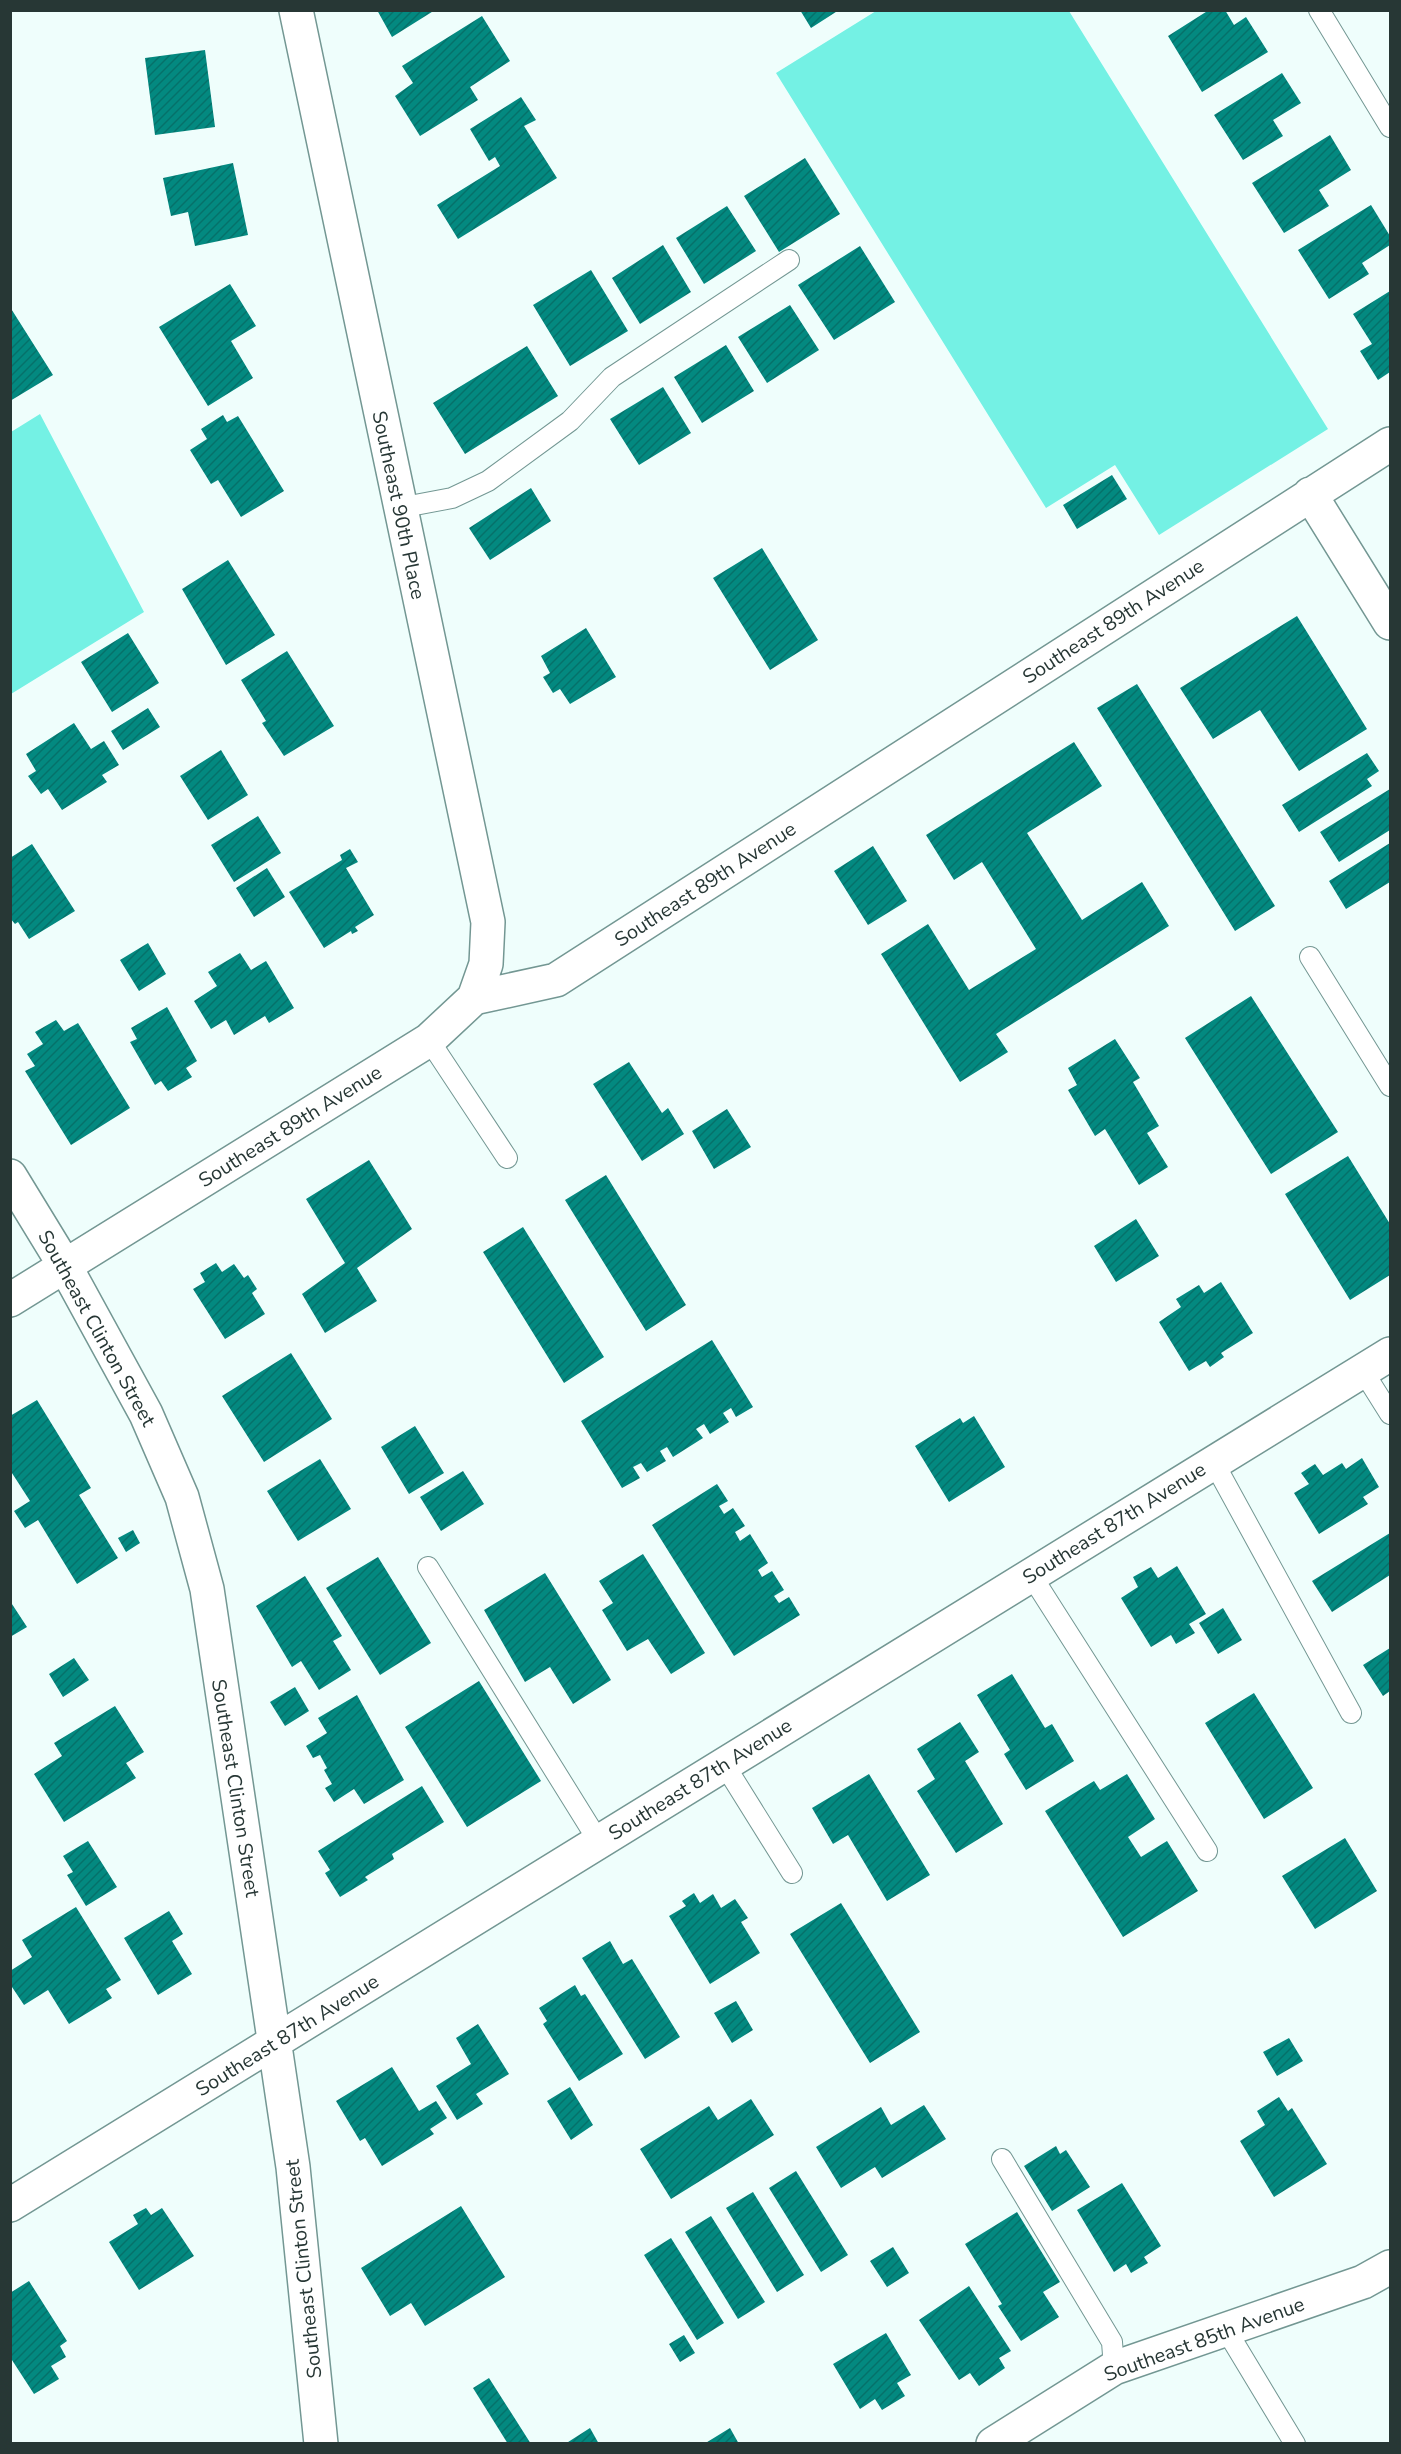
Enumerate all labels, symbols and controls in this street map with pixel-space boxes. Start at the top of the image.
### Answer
street label: Southeast 90th Place [365,408,432,602]
street label: Southeast 89th Avenue [1017,553,1209,690]
street label: Southeast 89th Avenue [609,816,801,953]
street label: Southeast 89th Avenue [193,1059,387,1194]
street label: Southeast Clinton Street [31,1225,162,1432]
street label: Southeast 87th Avenue [1017,1456,1211,1591]
street label: Southeast Clinton Street [205,1677,266,1900]
street label: Southeast 87th Avenue [603,1712,797,1847]
street label: Southeast 87th Avenue [190,1968,384,2103]
street label: Southeast Clinton Street [278,2157,328,2380]
street label: Southeast 85th Avenue [1100,2291,1308,2388]

